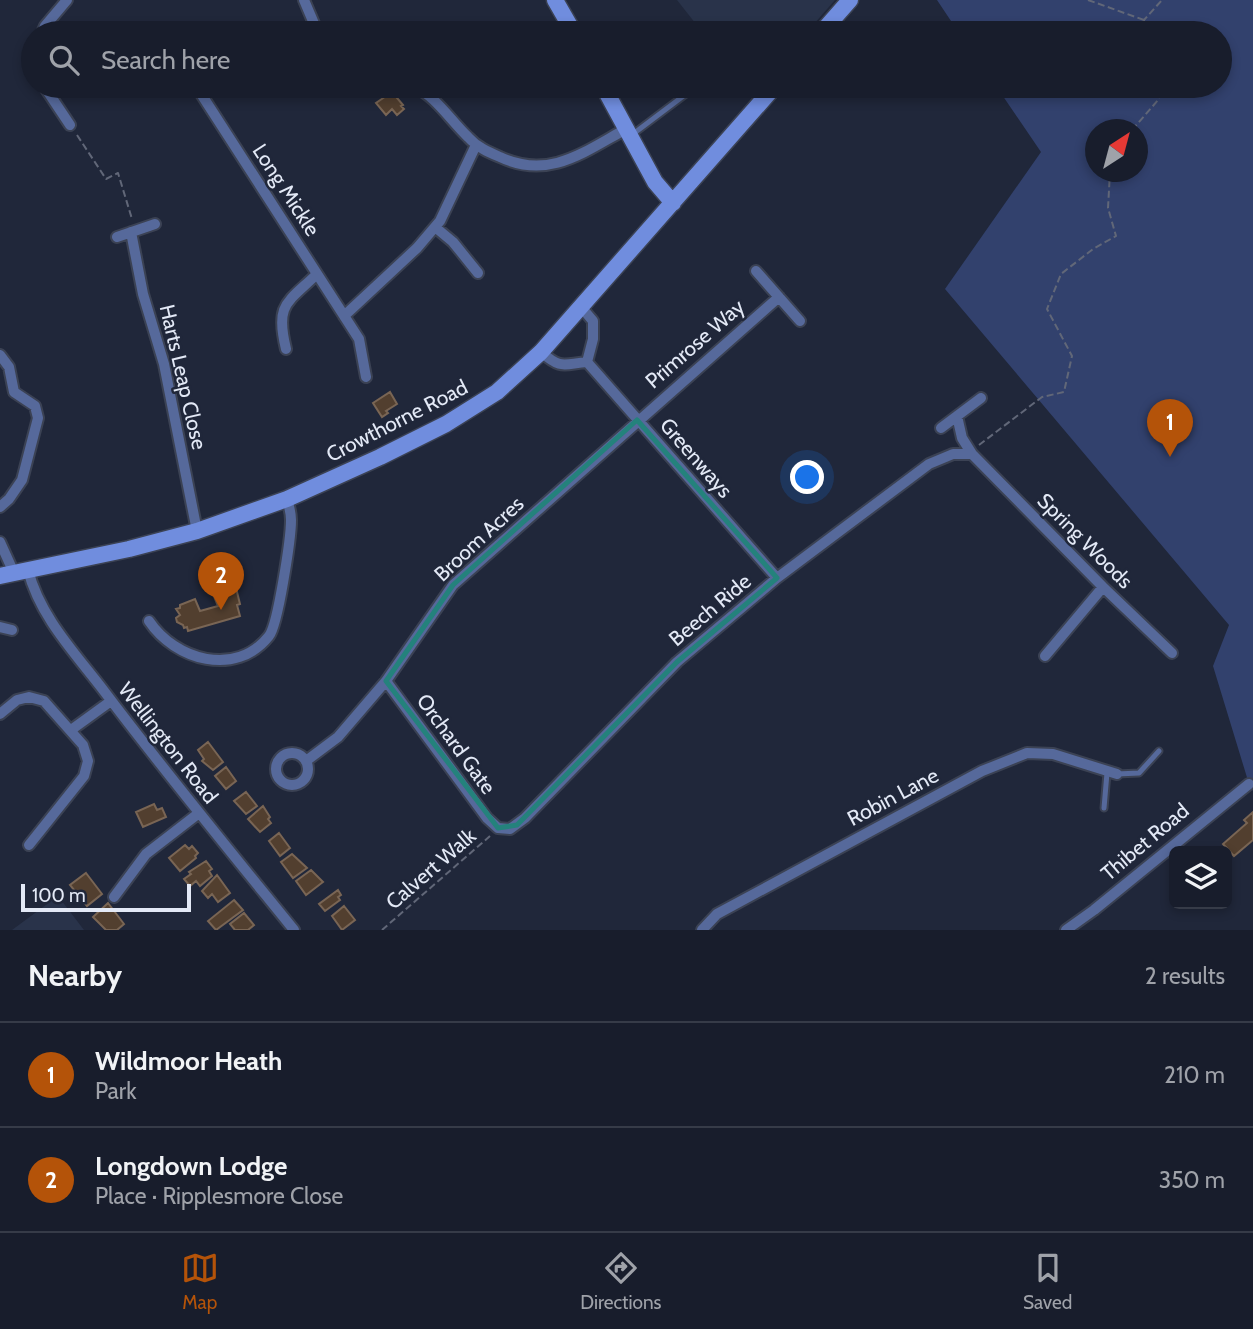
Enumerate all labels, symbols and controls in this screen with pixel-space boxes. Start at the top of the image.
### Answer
search box [21,21,1232,98]
icon: search [45,41,83,79]
text: Search here [101,44,230,76]
north arrow [1085,119,1148,182]
street label: Long Mickle [247,139,326,241]
street label: Primrose Way [640,294,749,393]
street label: Harts Leap Close [155,302,212,452]
street label: Crowthorne Road [322,374,472,467]
pin: 1 [1147,399,1193,457]
street label: Greenways [655,413,738,503]
your location [790,460,824,494]
street label: Spring Woods [1033,488,1138,594]
street label: Broom Acres [429,491,529,586]
pin: 2 [198,552,244,610]
street label: Beech Ride [664,568,756,651]
street label: Wellington Road [113,677,223,808]
street label: Orchard Gate [412,689,501,799]
street label: Robin Lane [843,762,943,831]
street label: Thibet Road [1096,798,1194,885]
street label: Calvert Walk [381,823,481,914]
map controls [1169,846,1232,909]
button: layers [1169,846,1232,909]
scale bar [21,881,191,913]
text: 100 m [32,884,86,907]
text: Nearby [28,957,122,994]
text: 2 results [1145,962,1225,990]
text: Wildmoor Heath [95,1045,282,1077]
text: 1 [47,1061,55,1089]
text: 210 m [1164,1061,1225,1089]
text: Park [95,1077,136,1105]
text: Longdown Lodge [95,1150,287,1182]
text: 2 [45,1166,57,1194]
text: 350 m [1159,1166,1225,1194]
text: Place · Ripplesmore Close [95,1182,343,1210]
tab: Map [181,1249,219,1314]
tab: Directions [580,1249,661,1314]
tab: Saved [1023,1249,1072,1314]

